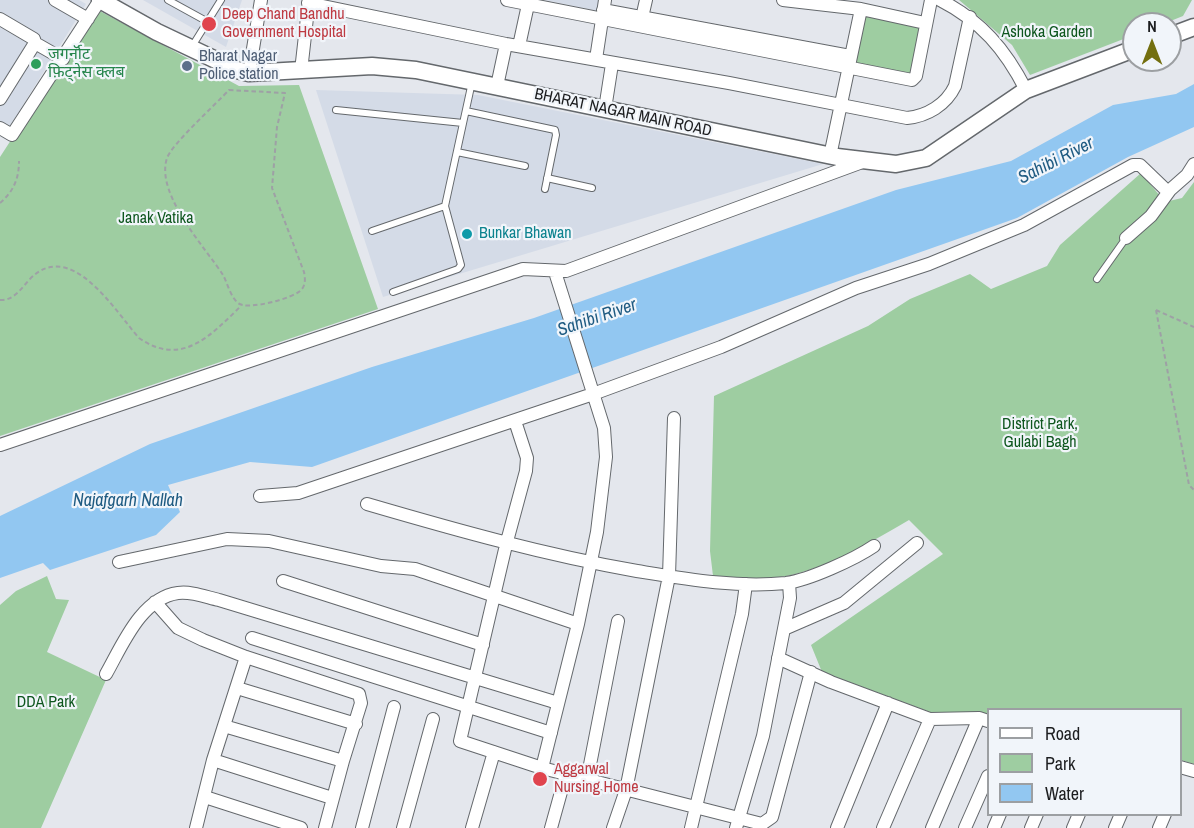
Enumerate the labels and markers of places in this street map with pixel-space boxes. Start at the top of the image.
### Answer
place label: Deep Chand Bandhu Government Hospital [222,5,346,43]
marker: Deep Chand Bandhu Government Hospital [200,15,218,33]
place label: जगर्नॉट फ़िट्नेस क्लब [48,45,125,83]
place label: Bharat Nagar Police station [199,47,279,85]
marker: जगर्नॉट फ़िट्नेस क्लब [29,57,43,71]
marker: Bharat Nagar Police station [180,59,194,73]
place label: Bunkar Bhawan [479,224,572,244]
marker: Bunkar Bhawan [460,227,474,241]
place label: Aggarwal Nursing Home [554,760,639,798]
marker: Aggarwal Nursing Home [531,770,549,788]

